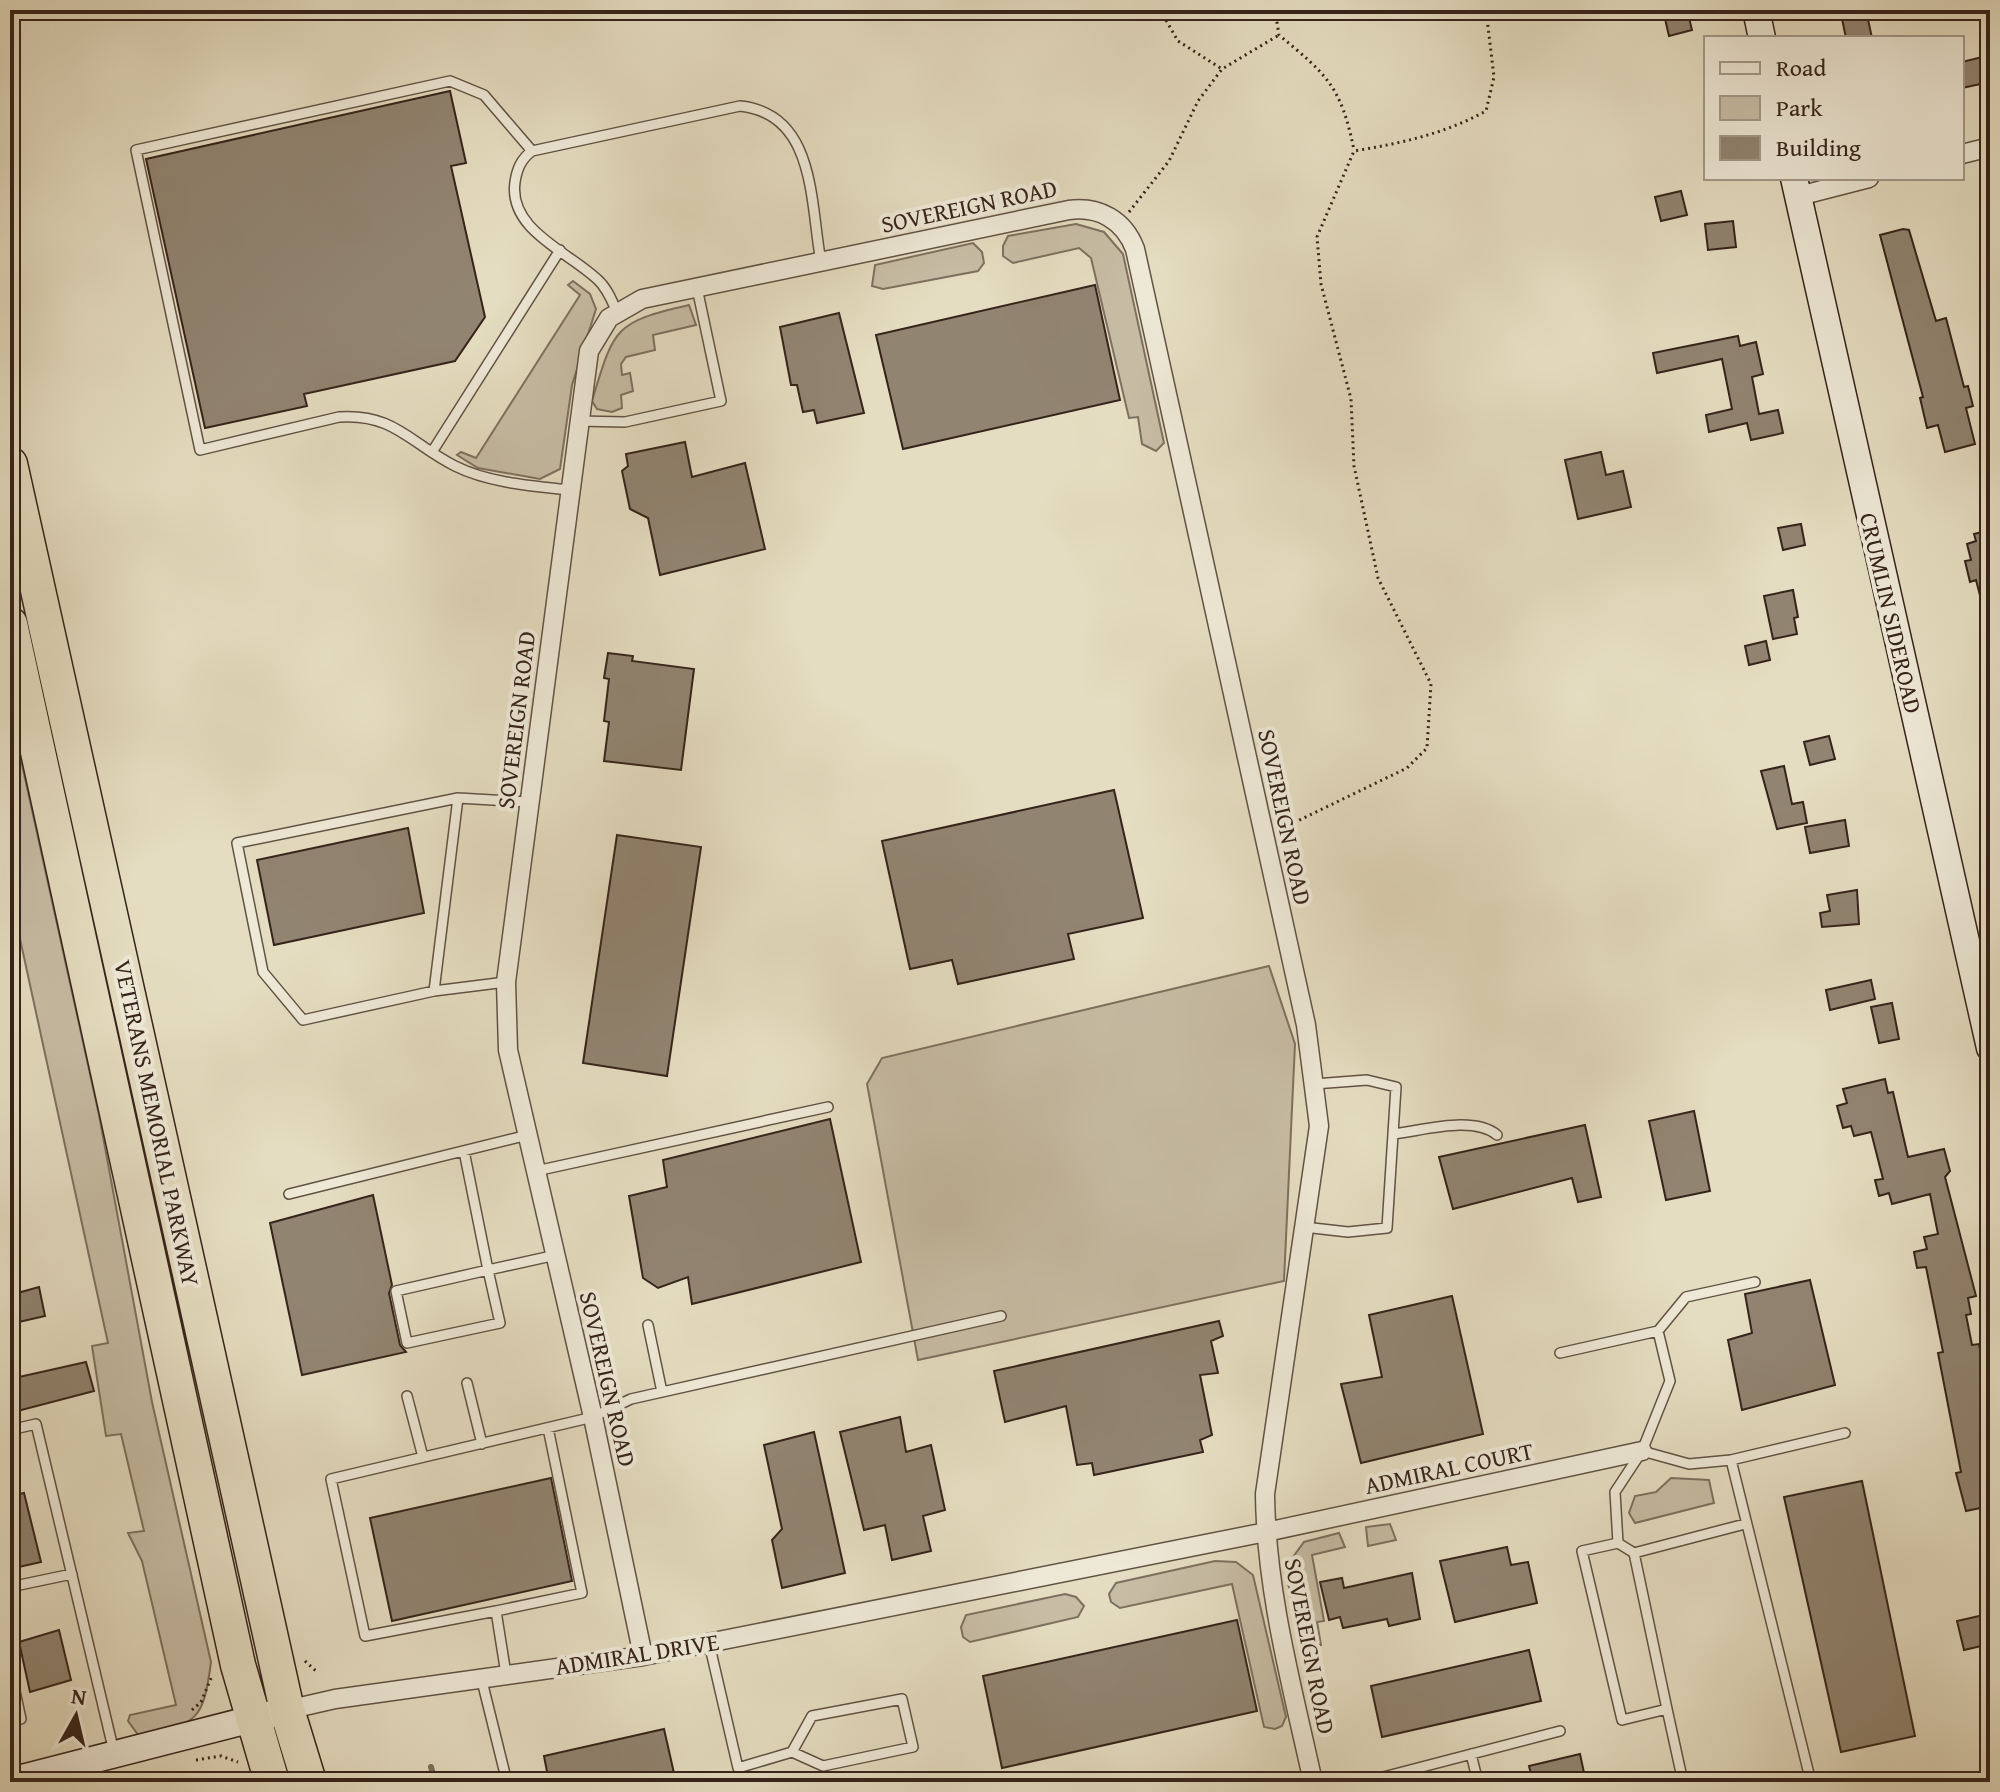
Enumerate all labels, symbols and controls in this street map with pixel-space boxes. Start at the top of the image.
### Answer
legend [1704,36,1964,180]
text: Road [1776,50,1826,85]
text: Park [1776,90,1823,125]
text: Building [1776,130,1861,165]
street label: SOVEREIGN ROAD [878,170,1060,242]
street label: CRUMLIN SIDEROAD [1851,509,1931,717]
street label: SOVEREIGN ROAD [488,629,544,811]
street label: SOVEREIGN ROAD [1249,726,1321,908]
street label: VETERANS MEMORIAL PARKWAY [105,957,209,1289]
street label: SOVEREIGN ROAD [571,1288,645,1470]
street label: ADMIRAL COURT [1361,1433,1537,1503]
street label: SOVEREIGN ROAD [1276,1555,1344,1737]
street label: ADMIRAL DRIVE [553,1624,721,1684]
north arrow [36,1676,116,1756]
text: N [69,1679,89,1713]

